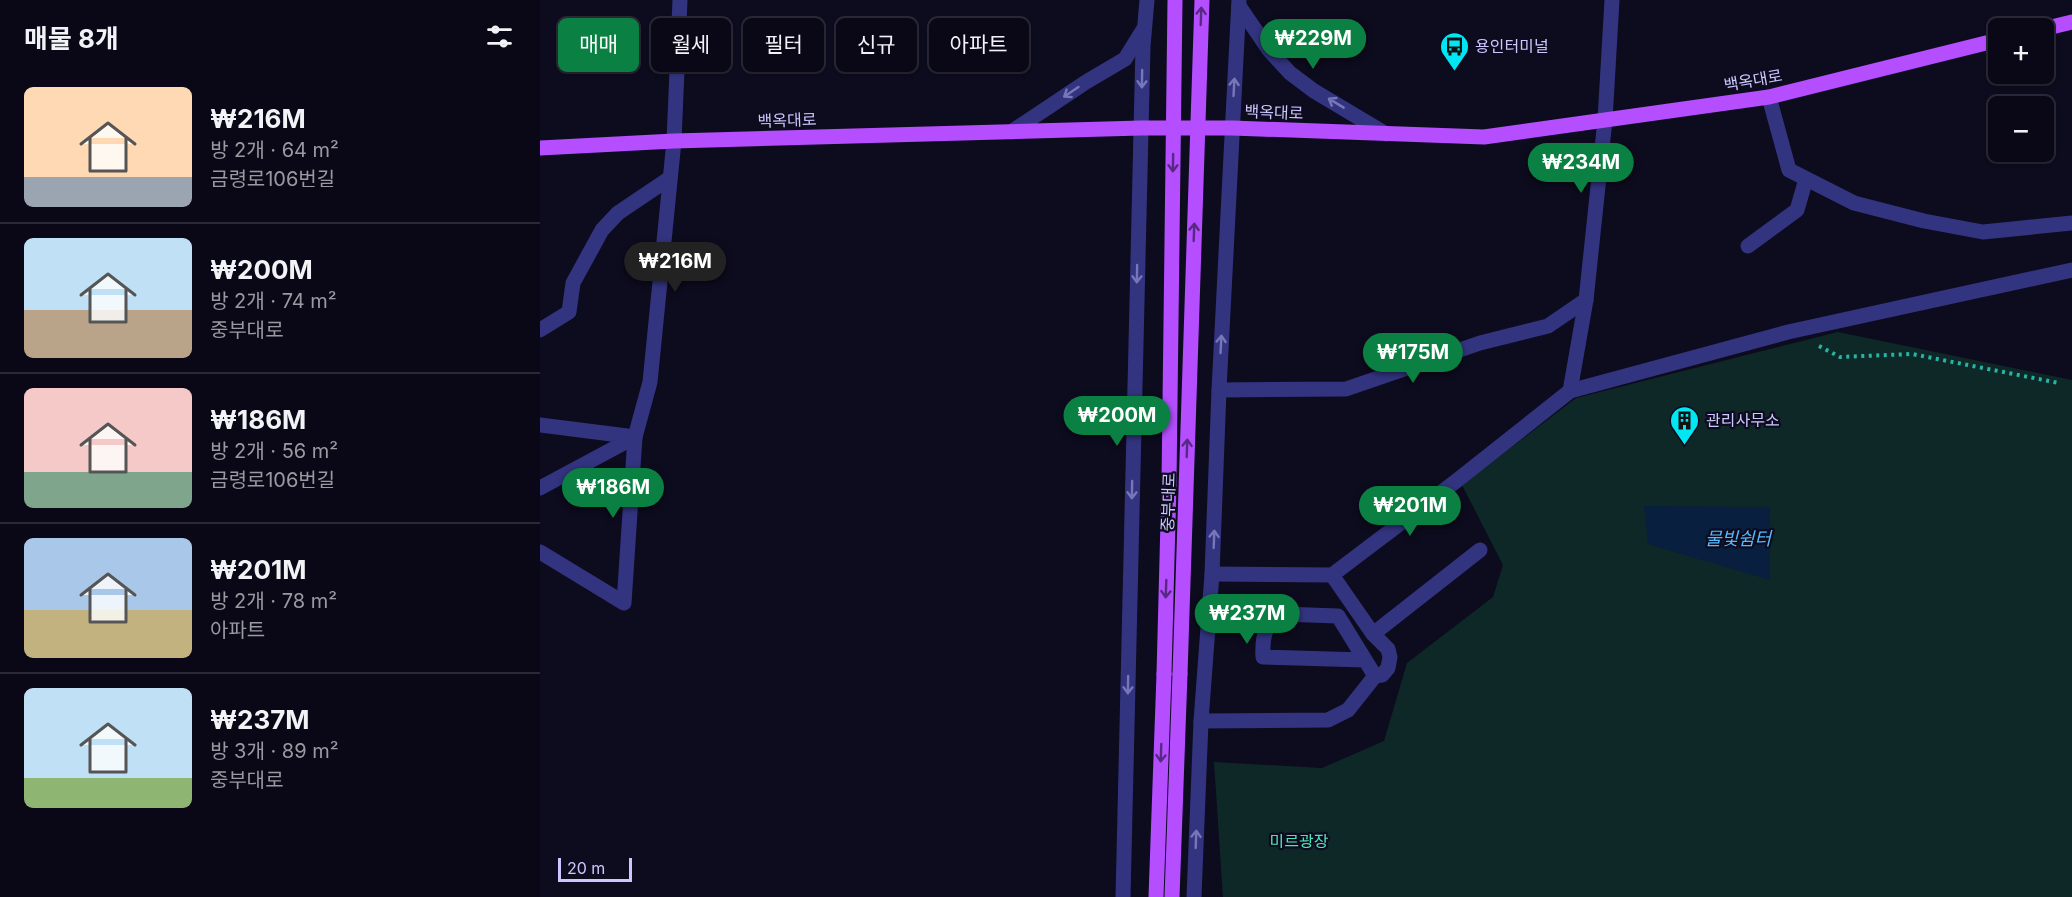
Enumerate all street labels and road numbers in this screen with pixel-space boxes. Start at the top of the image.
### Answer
street label: 백옥대로 [1722,65,1784,95]
street label: 백옥대로 [1244,101,1304,123]
street label: 백옥대로 [757,109,817,131]
street label: 중부대로 [1157,472,1179,532]

